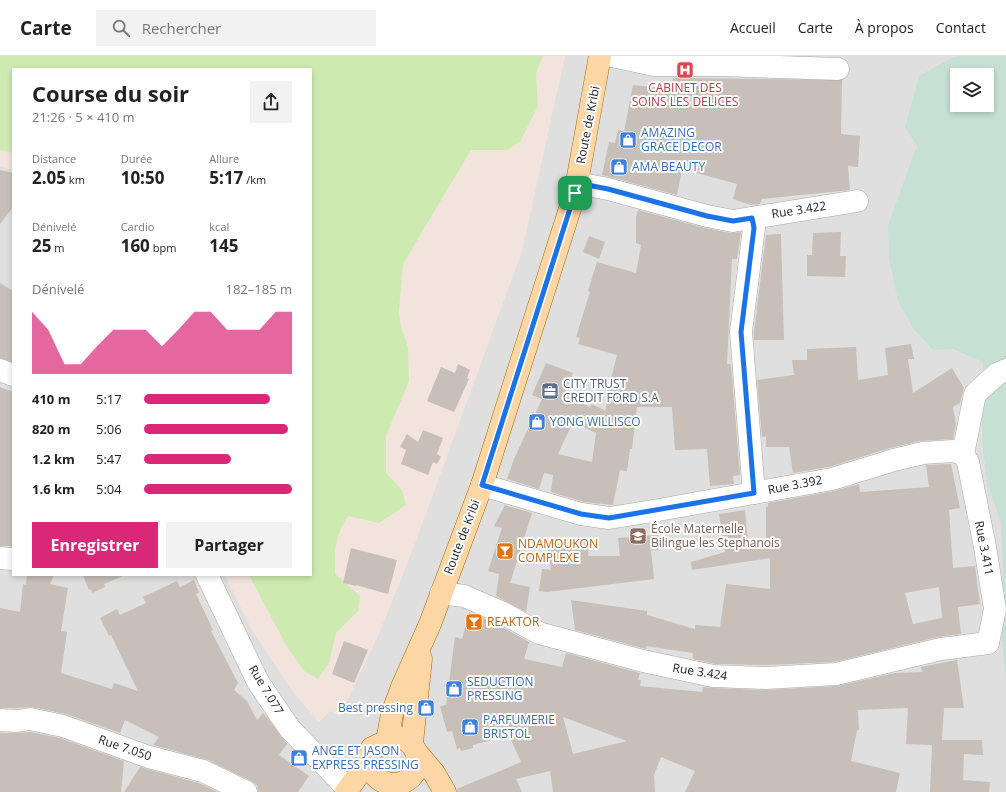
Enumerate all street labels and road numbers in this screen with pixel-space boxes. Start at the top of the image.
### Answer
street label: Route de Kribi [572,85,603,165]
street label: Rue 3.422 [770,197,828,222]
street label: Rue 3.392 [766,471,824,498]
street label: Route de Kribi [439,497,484,577]
street label: Rue 3.411 [971,519,998,577]
street label: Rue 3.424 [671,659,729,684]
street label: Rue 7.077 [245,662,288,718]
street label: Rue 7.050 [96,731,154,765]

